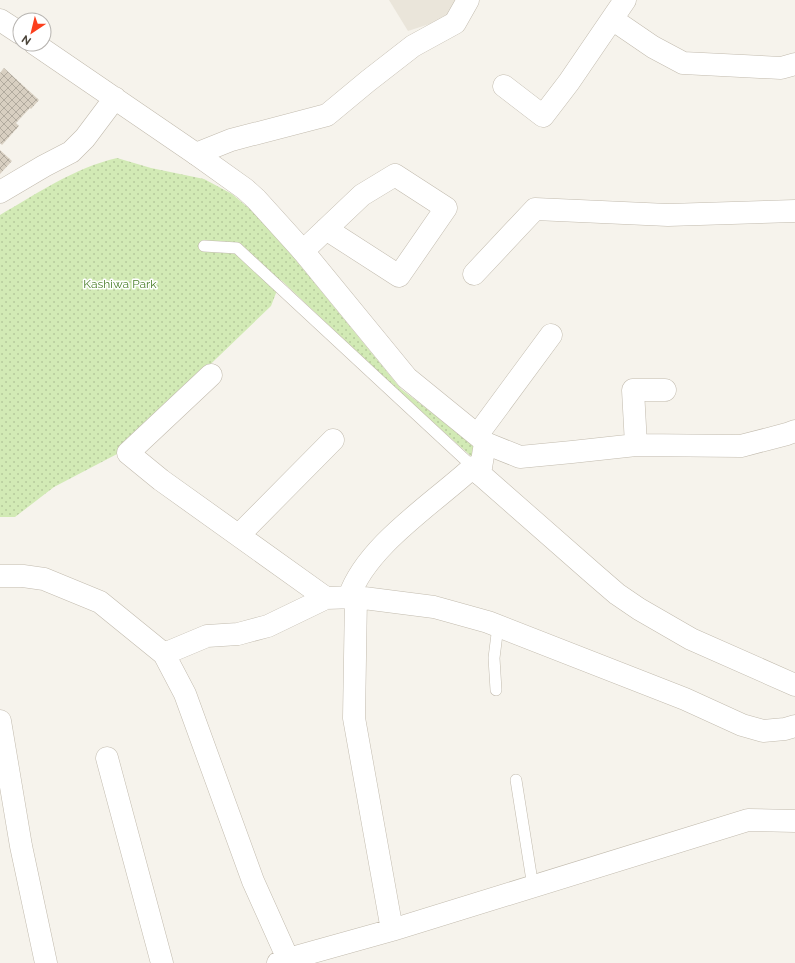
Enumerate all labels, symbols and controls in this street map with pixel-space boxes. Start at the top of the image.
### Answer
north arrow [12,12,52,52]
text: N [19,32,34,48]
park label: Kashiwa Park [83,277,157,291]

